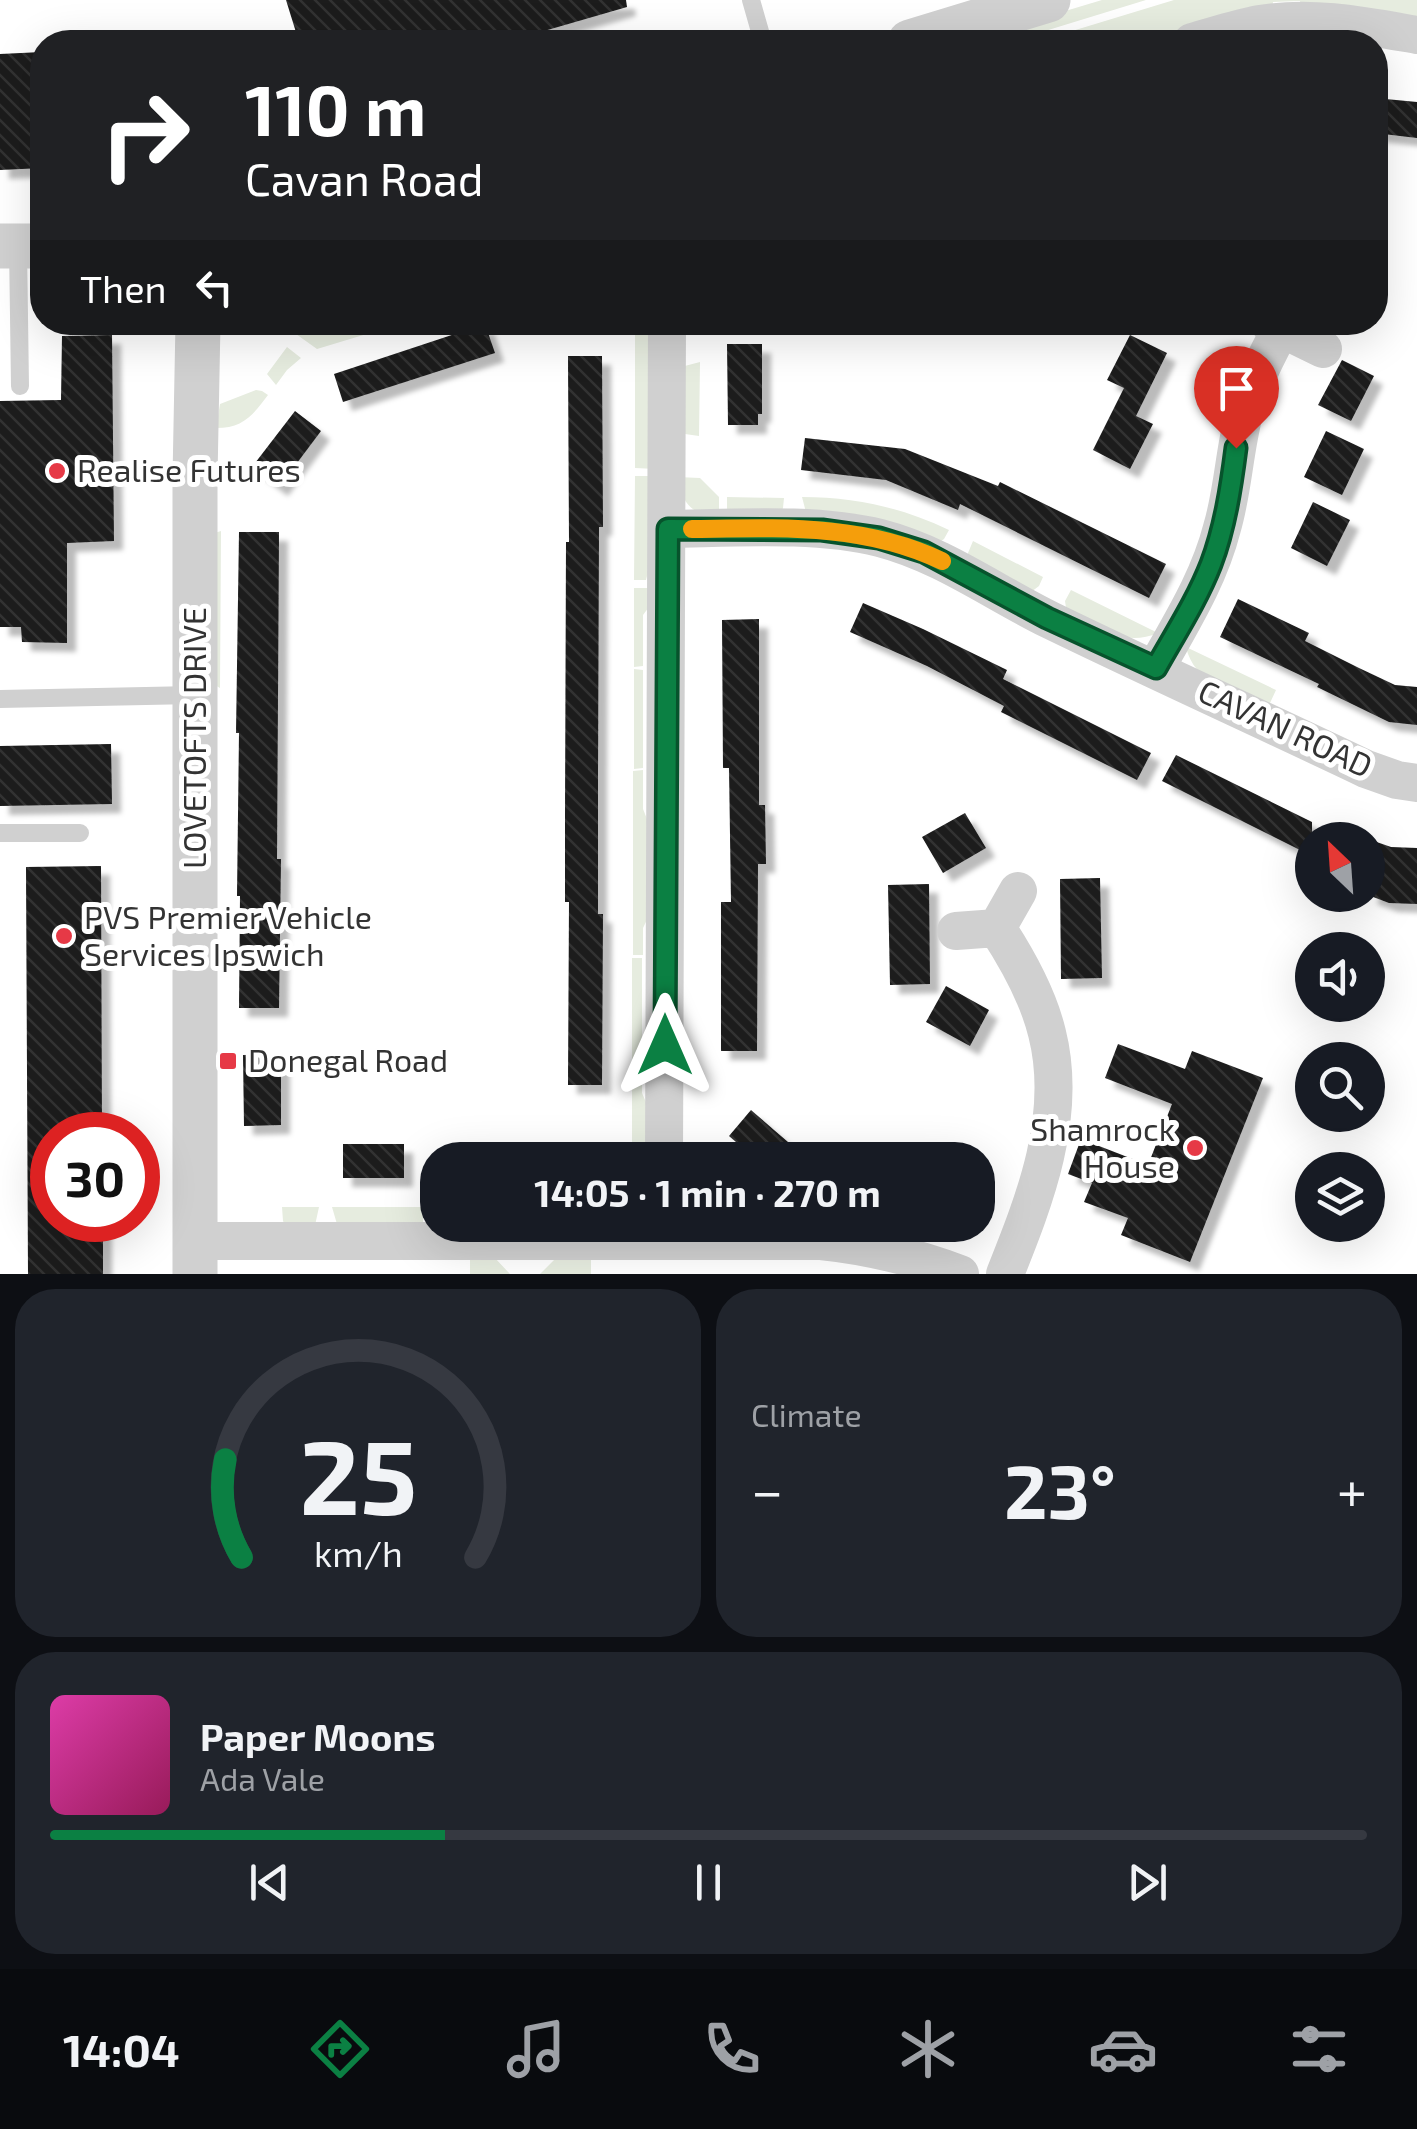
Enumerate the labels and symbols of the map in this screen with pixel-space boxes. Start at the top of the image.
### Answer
pin [1194,346,1279,449]
place label: Realise Futures [77,450,301,488]
marker: Realise Futures [46,460,68,482]
street label: LOVETOFTS DRIVE [174,607,212,869]
street label: CAVAN ROAD [1193,670,1379,784]
north arrow [1295,822,1385,912]
place label: PVS Premier Vehicle Services Ipswich [84,897,372,972]
marker: PVS Premier Vehicle Services Ipswich [53,925,75,947]
position arrow [613,993,717,1097]
place label: Donegal Road [248,1040,448,1078]
marker: Donegal Road [217,1050,239,1072]
place label: Shamrock House [1030,1109,1175,1184]
speed limit sign: 30 [30,1112,160,1242]
marker: Shamrock House [1184,1137,1206,1159]

